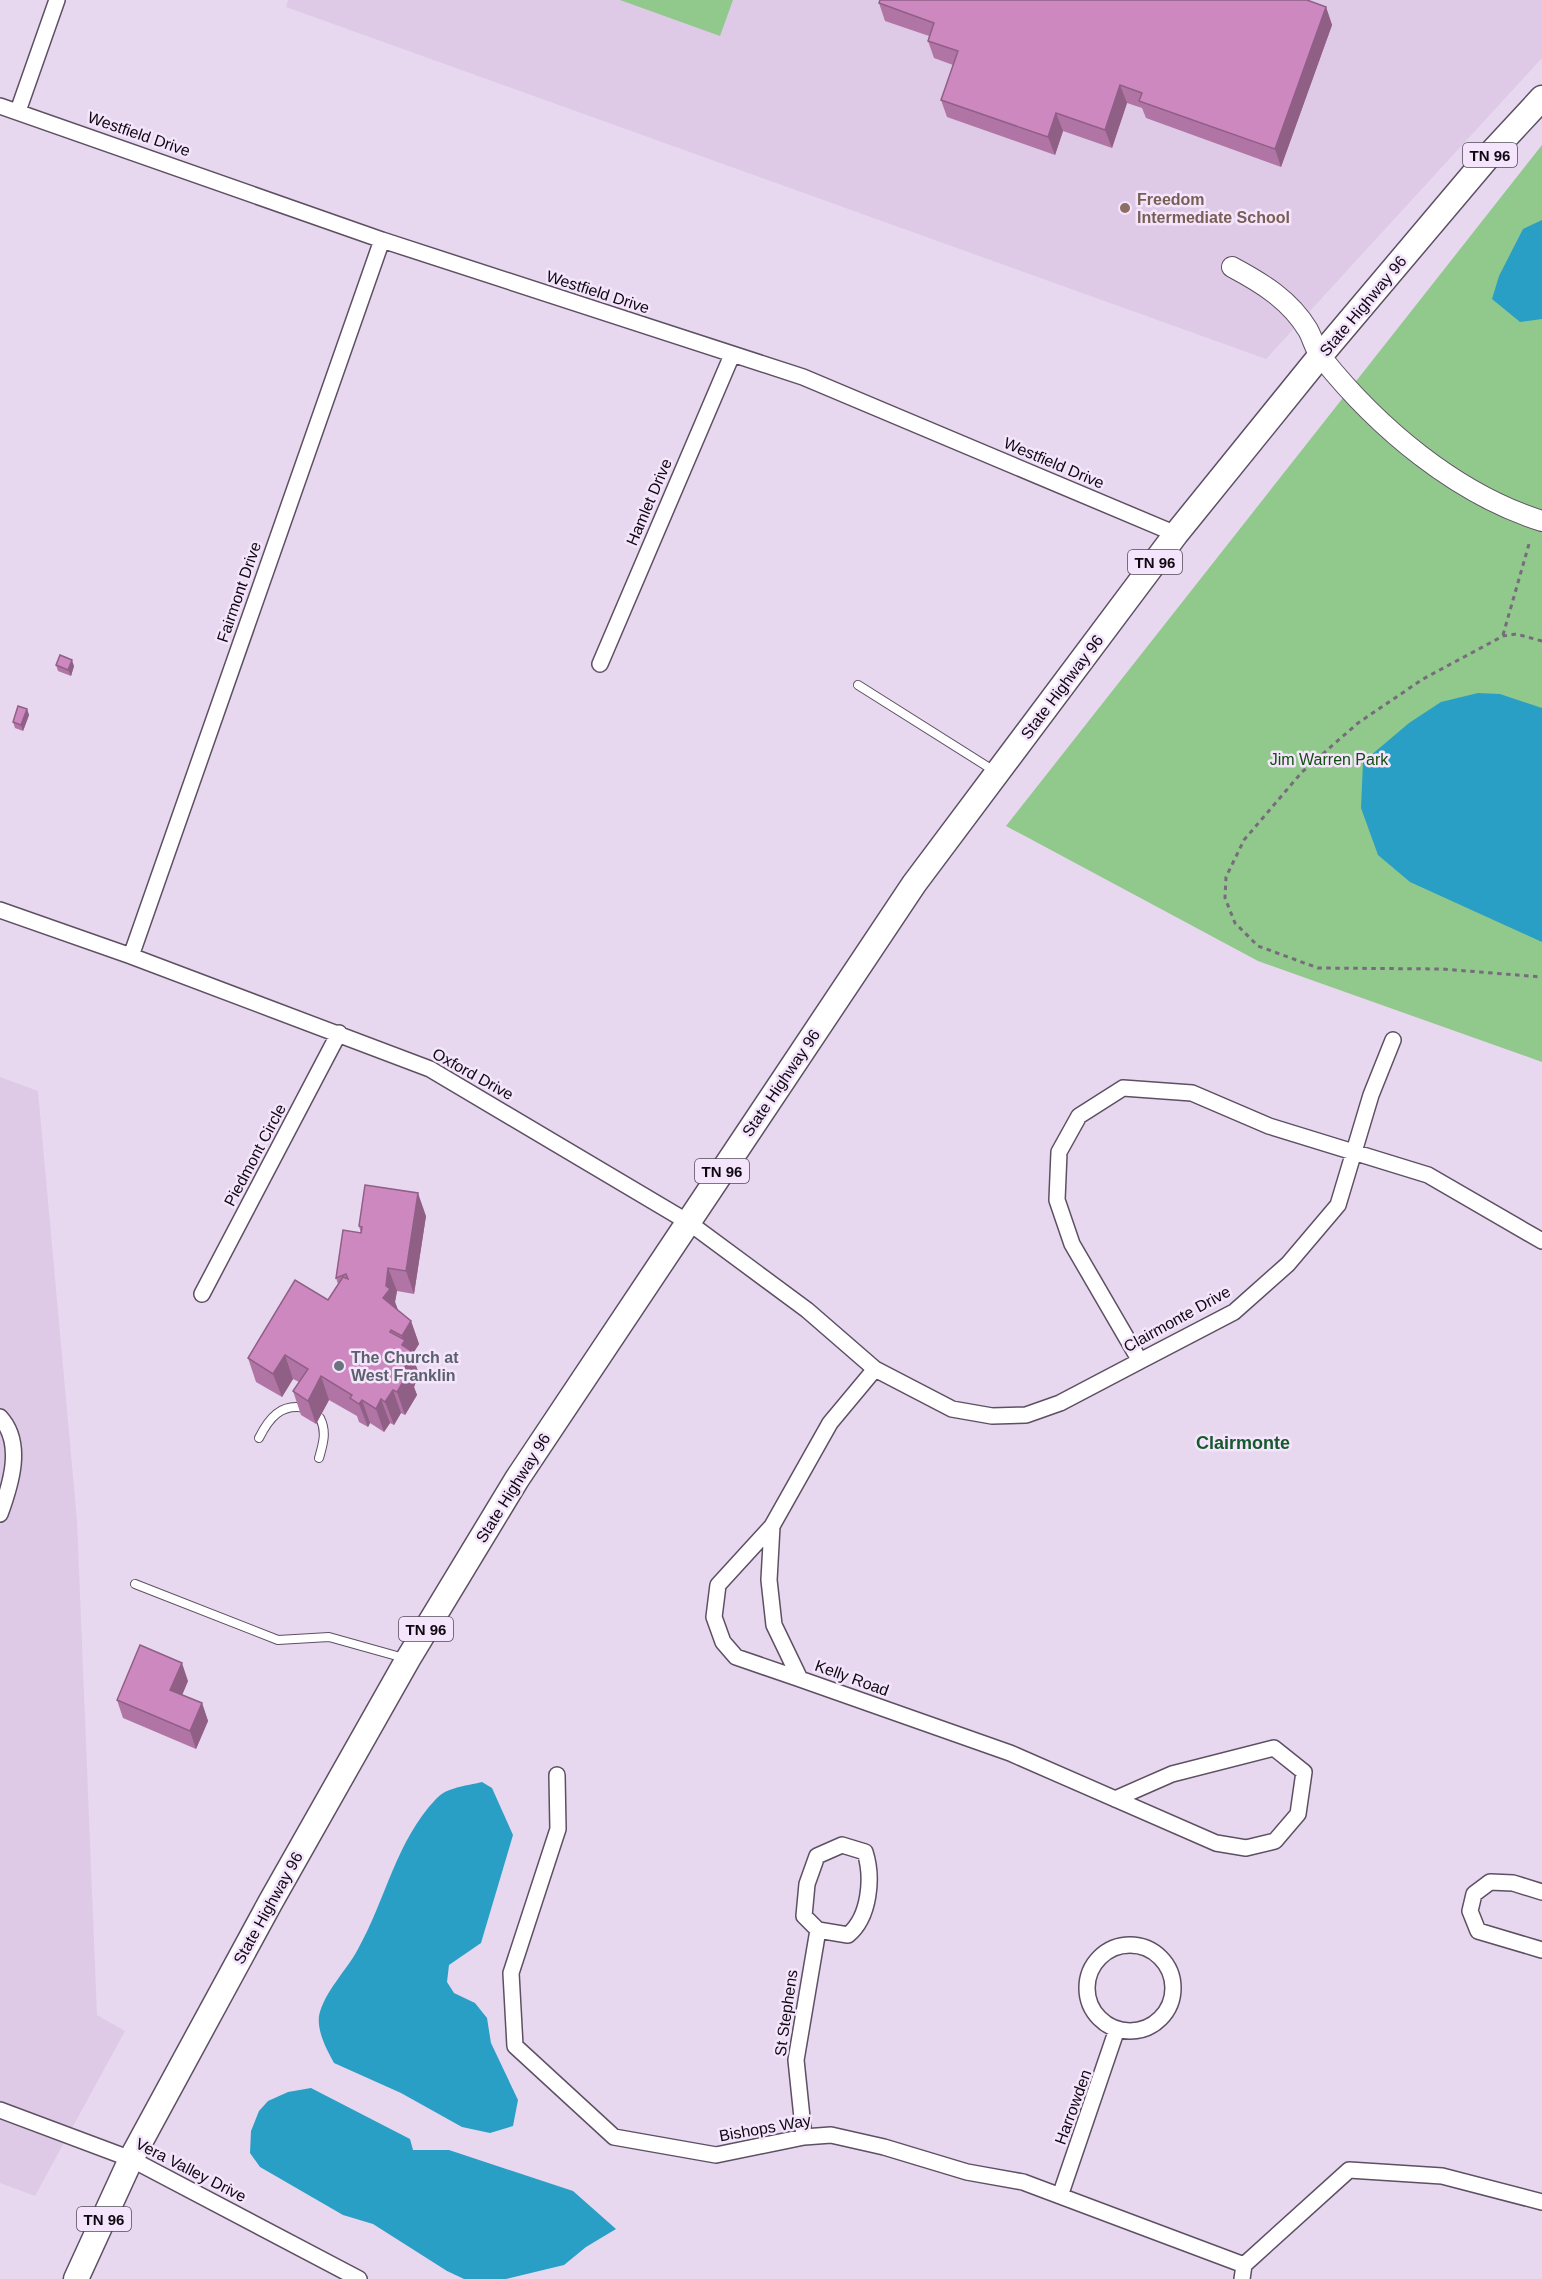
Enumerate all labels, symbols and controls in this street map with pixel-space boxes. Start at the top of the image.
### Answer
street label: Westfield Drive [86,108,193,160]
road number: TN 96 [1463,143,1517,167]
place label: Freedom Intermediate School [1137,191,1290,226]
marker: Freedom Intermediate School [1118,201,1132,215]
street label: State Highway 96 [1316,252,1410,359]
street label: Westfield Drive [544,267,652,317]
street label: Westfield Drive [1001,434,1107,492]
street label: Hamlet Drive [623,456,675,548]
street label: Fairmont Drive [214,540,264,644]
road number: TN 96 [1128,550,1182,574]
street label: State Highway 96 [1017,632,1107,742]
park label: Jim Warren Park [1270,751,1389,768]
street label: State Highway 96 [739,1026,823,1140]
street label: Oxford Drive [430,1045,516,1103]
street label: Piedmont Circle [221,1101,289,1209]
road number: TN 96 [695,1159,749,1183]
street label: Clairmonte Drive [1121,1283,1233,1355]
place label: The Church at West Franklin [351,1349,459,1384]
marker: The Church at West Franklin [332,1359,346,1373]
street label: State Highway 96 [473,1430,553,1546]
district label: Clairmonte [1196,1433,1290,1453]
road number: TN 96 [399,1617,453,1641]
street label: Kelly Road [813,1657,891,1699]
street label: State Highway 96 [230,1849,306,1967]
street label: St Stephens [772,1969,800,2057]
street label: Harrowden [1052,2067,1094,2147]
street label: Bishops Way [718,2112,812,2144]
street label: Vera Valley Drive [133,2135,249,2205]
road number: TN 96 [77,2207,131,2231]

